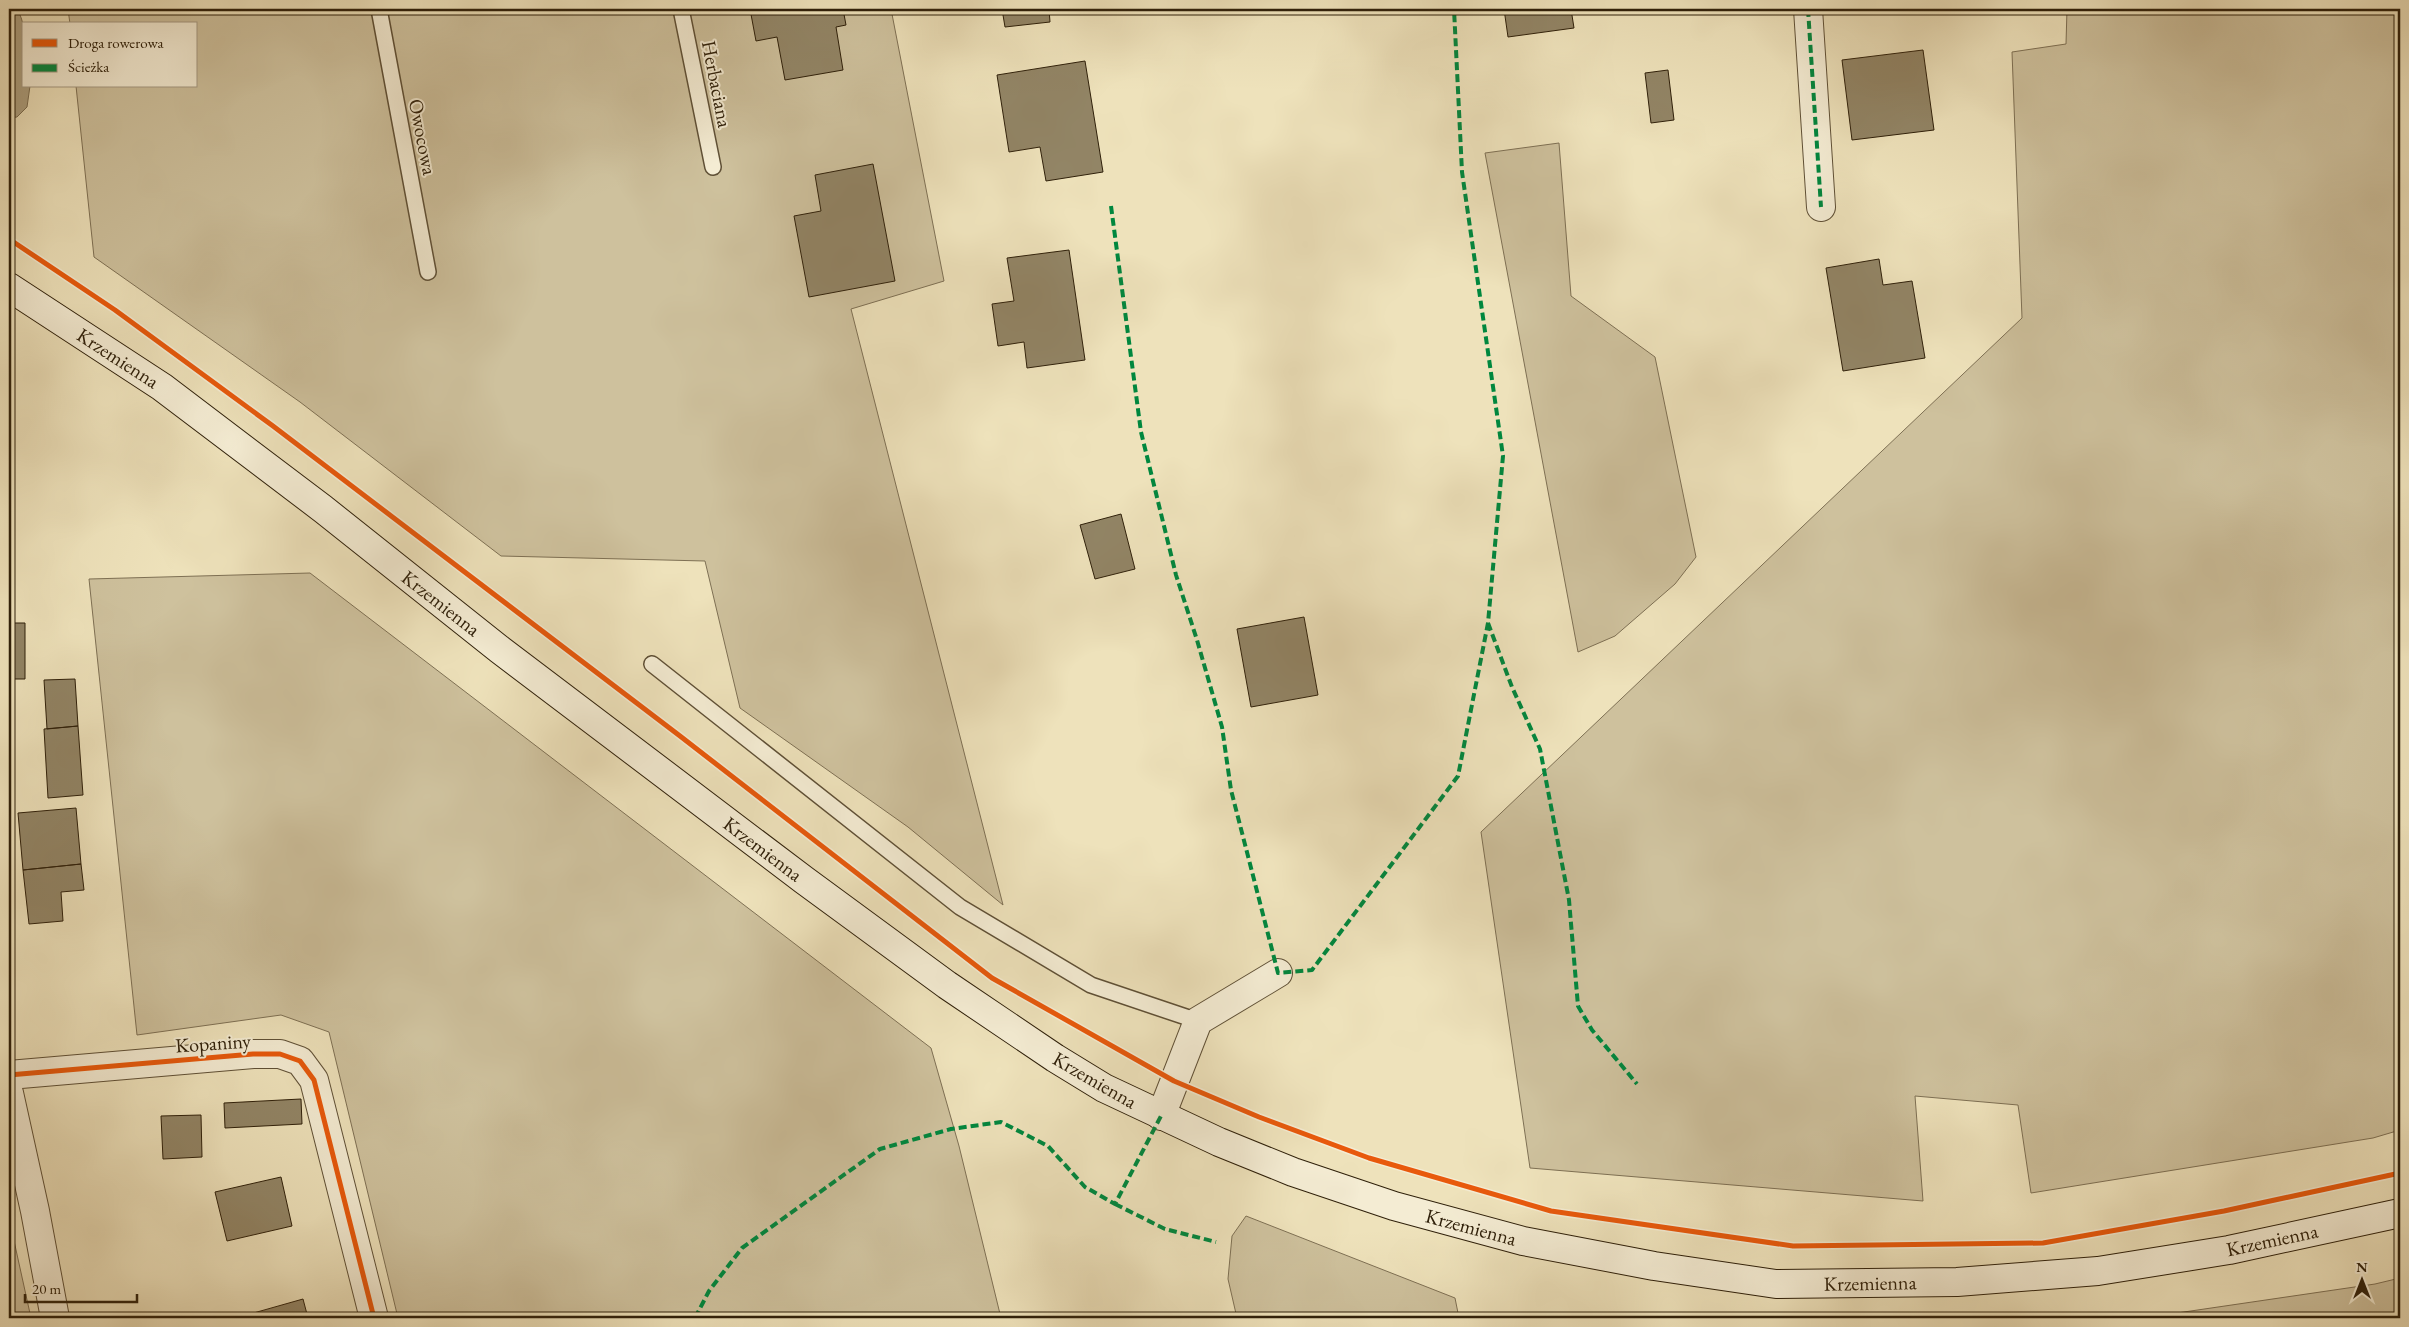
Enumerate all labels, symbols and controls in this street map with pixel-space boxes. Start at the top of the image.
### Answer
legend [22,22,198,88]
text: Droga rowerowa [68,33,163,52]
street label: Herbaciana [696,38,738,130]
text: Ścieżka [68,57,109,76]
street label: Owocowa [403,97,443,177]
street label: Krzemienna [72,322,164,394]
street label: Krzemienna [396,564,486,642]
street label: Krzemienna [718,811,808,887]
street label: Kopaniny [174,1027,252,1059]
street label: Krzemienna [1048,1045,1142,1115]
street label: Krzemienna [1423,1202,1519,1252]
street label: Krzemienna [2224,1218,2320,1262]
north arrow [2336,1254,2386,1304]
text: N [2356,1258,2368,1276]
street label: Krzemienna [1823,1269,1917,1297]
scale bar [25,1272,138,1304]
text: 20 m [32,1279,61,1298]

